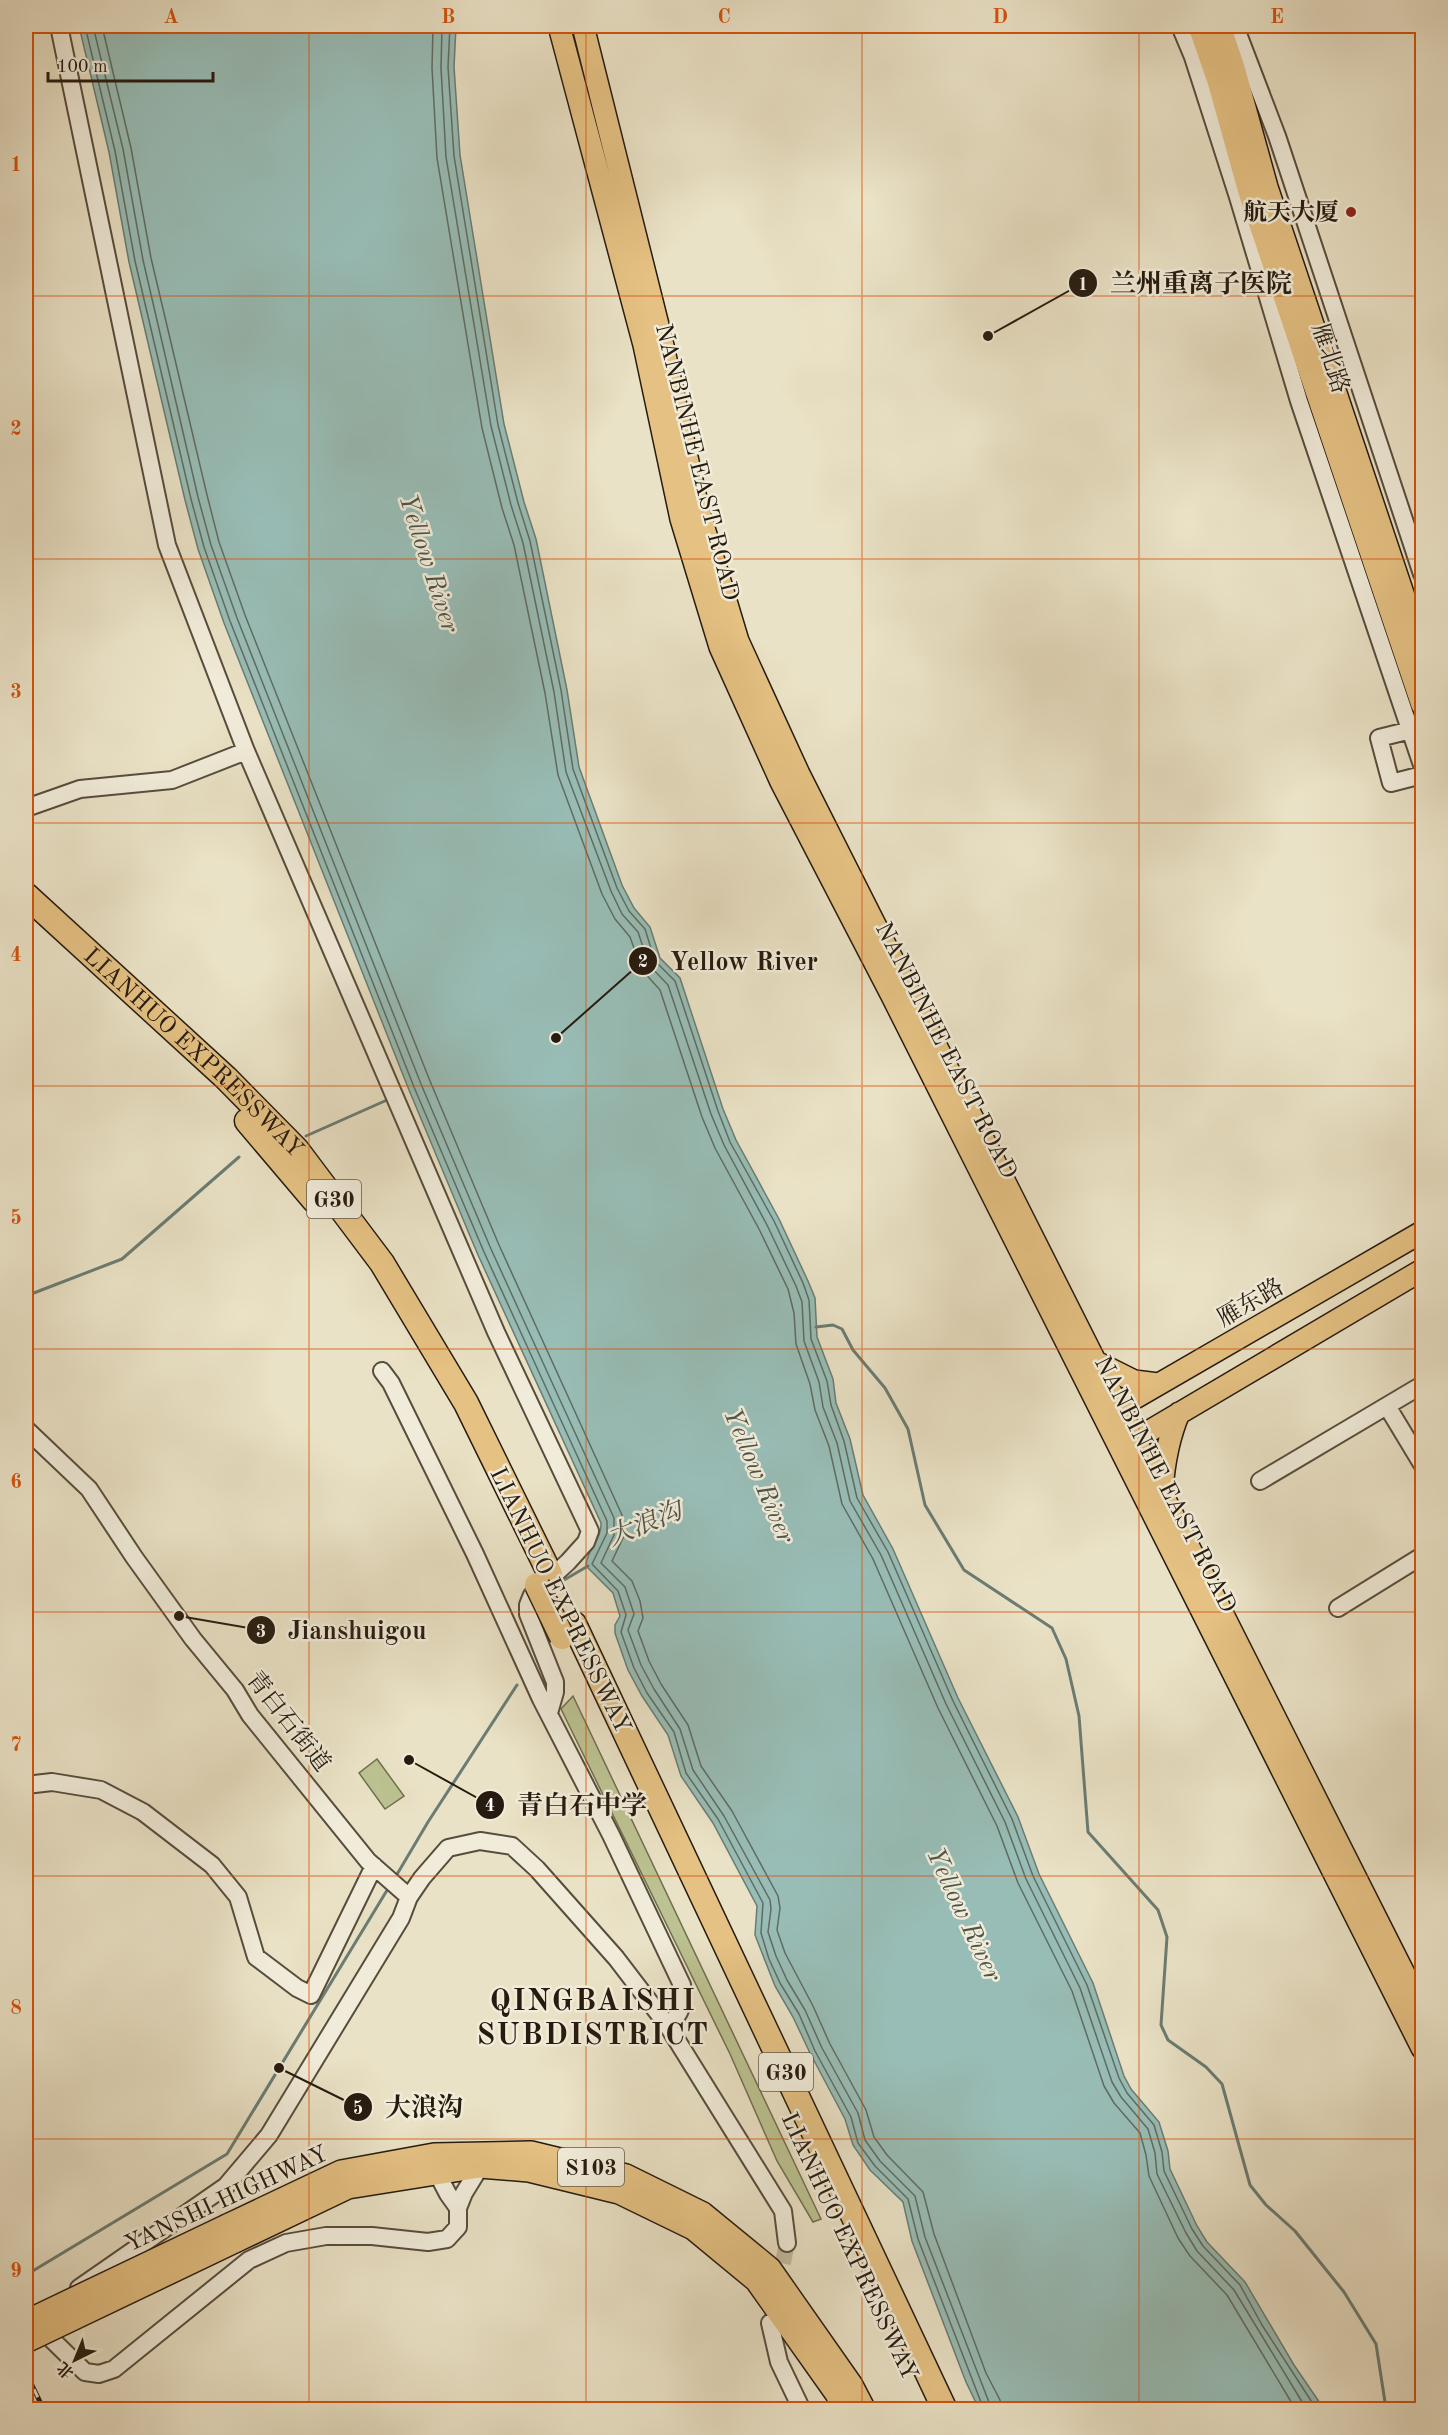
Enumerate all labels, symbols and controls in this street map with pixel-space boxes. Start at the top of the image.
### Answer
text: A [163,8,179,28]
text: B [441,8,455,28]
text: C [717,8,731,28]
text: D [992,8,1008,28]
text: E [1270,8,1284,28]
scale bar [48,45,213,83]
text: 100 m [57,58,108,76]
text: 1 [10,156,22,176]
place label: 航天大厦 [1243,199,1339,226]
marker: 航天大厦 [1344,205,1358,219]
callout: 兰州重离子医院 [1068,261,1304,305]
text: 兰州重离子医院 [1110,269,1292,298]
text: 1 [1078,276,1088,294]
street label: 雁北路 [1307,320,1354,397]
street label: NANBINHE EAST ROAD [650,322,742,603]
text: 2 [10,420,22,440]
water label: Yellow River [394,491,463,637]
text: 3 [10,683,22,703]
street label: NANBINHE EAST ROAD [870,919,1020,1183]
callout: Yellow River [628,939,830,983]
street label: LIANHUO EXPRESSWAY [78,944,307,1163]
text: 4 [10,946,22,966]
text: Yellow River [670,950,818,976]
text: 2 [638,953,648,971]
road number: G30 [307,1180,361,1218]
text: 5 [10,1208,22,1229]
street label: 雁东路 [1212,1273,1288,1332]
street label: NANBINHE EAST ROAD [1089,1353,1239,1617]
water label: Yellow River [718,1404,799,1548]
street label: LIANHUO EXPRESSWAY [484,1464,634,1738]
text: 6 [10,1473,22,1493]
water label: 大浪沟 [603,1495,689,1552]
callout: Jianshuigou [246,1608,439,1652]
text: Jianshuigou [288,1619,426,1645]
text: 3 [256,1623,266,1641]
street label: 青白石街道 [241,1666,336,1777]
text: 7 [10,1736,22,1756]
callout: 青白石中学 [475,1783,659,1827]
text: 青白石中学 [517,1791,647,1820]
text: 4 [485,1797,495,1815]
water label: Yellow River [921,1844,1006,1986]
district label: QINGBAISHI SUBDISTRICT [477,1987,709,2051]
text: 8 [10,1999,22,2019]
road number: G30 [759,2053,813,2091]
callout: 大浪沟 [343,2085,475,2129]
text: 大浪沟 [385,2093,463,2122]
text: 5 [353,2100,363,2118]
street label: LIANHUO EXPRESSWAY [776,2109,921,2384]
street label: YANSHI HIGHWAY [122,2142,332,2257]
road number: S103 [558,2148,624,2186]
text: 9 [10,2262,22,2282]
north arrow [45,2330,105,2390]
text: 北 [53,2358,77,2382]

